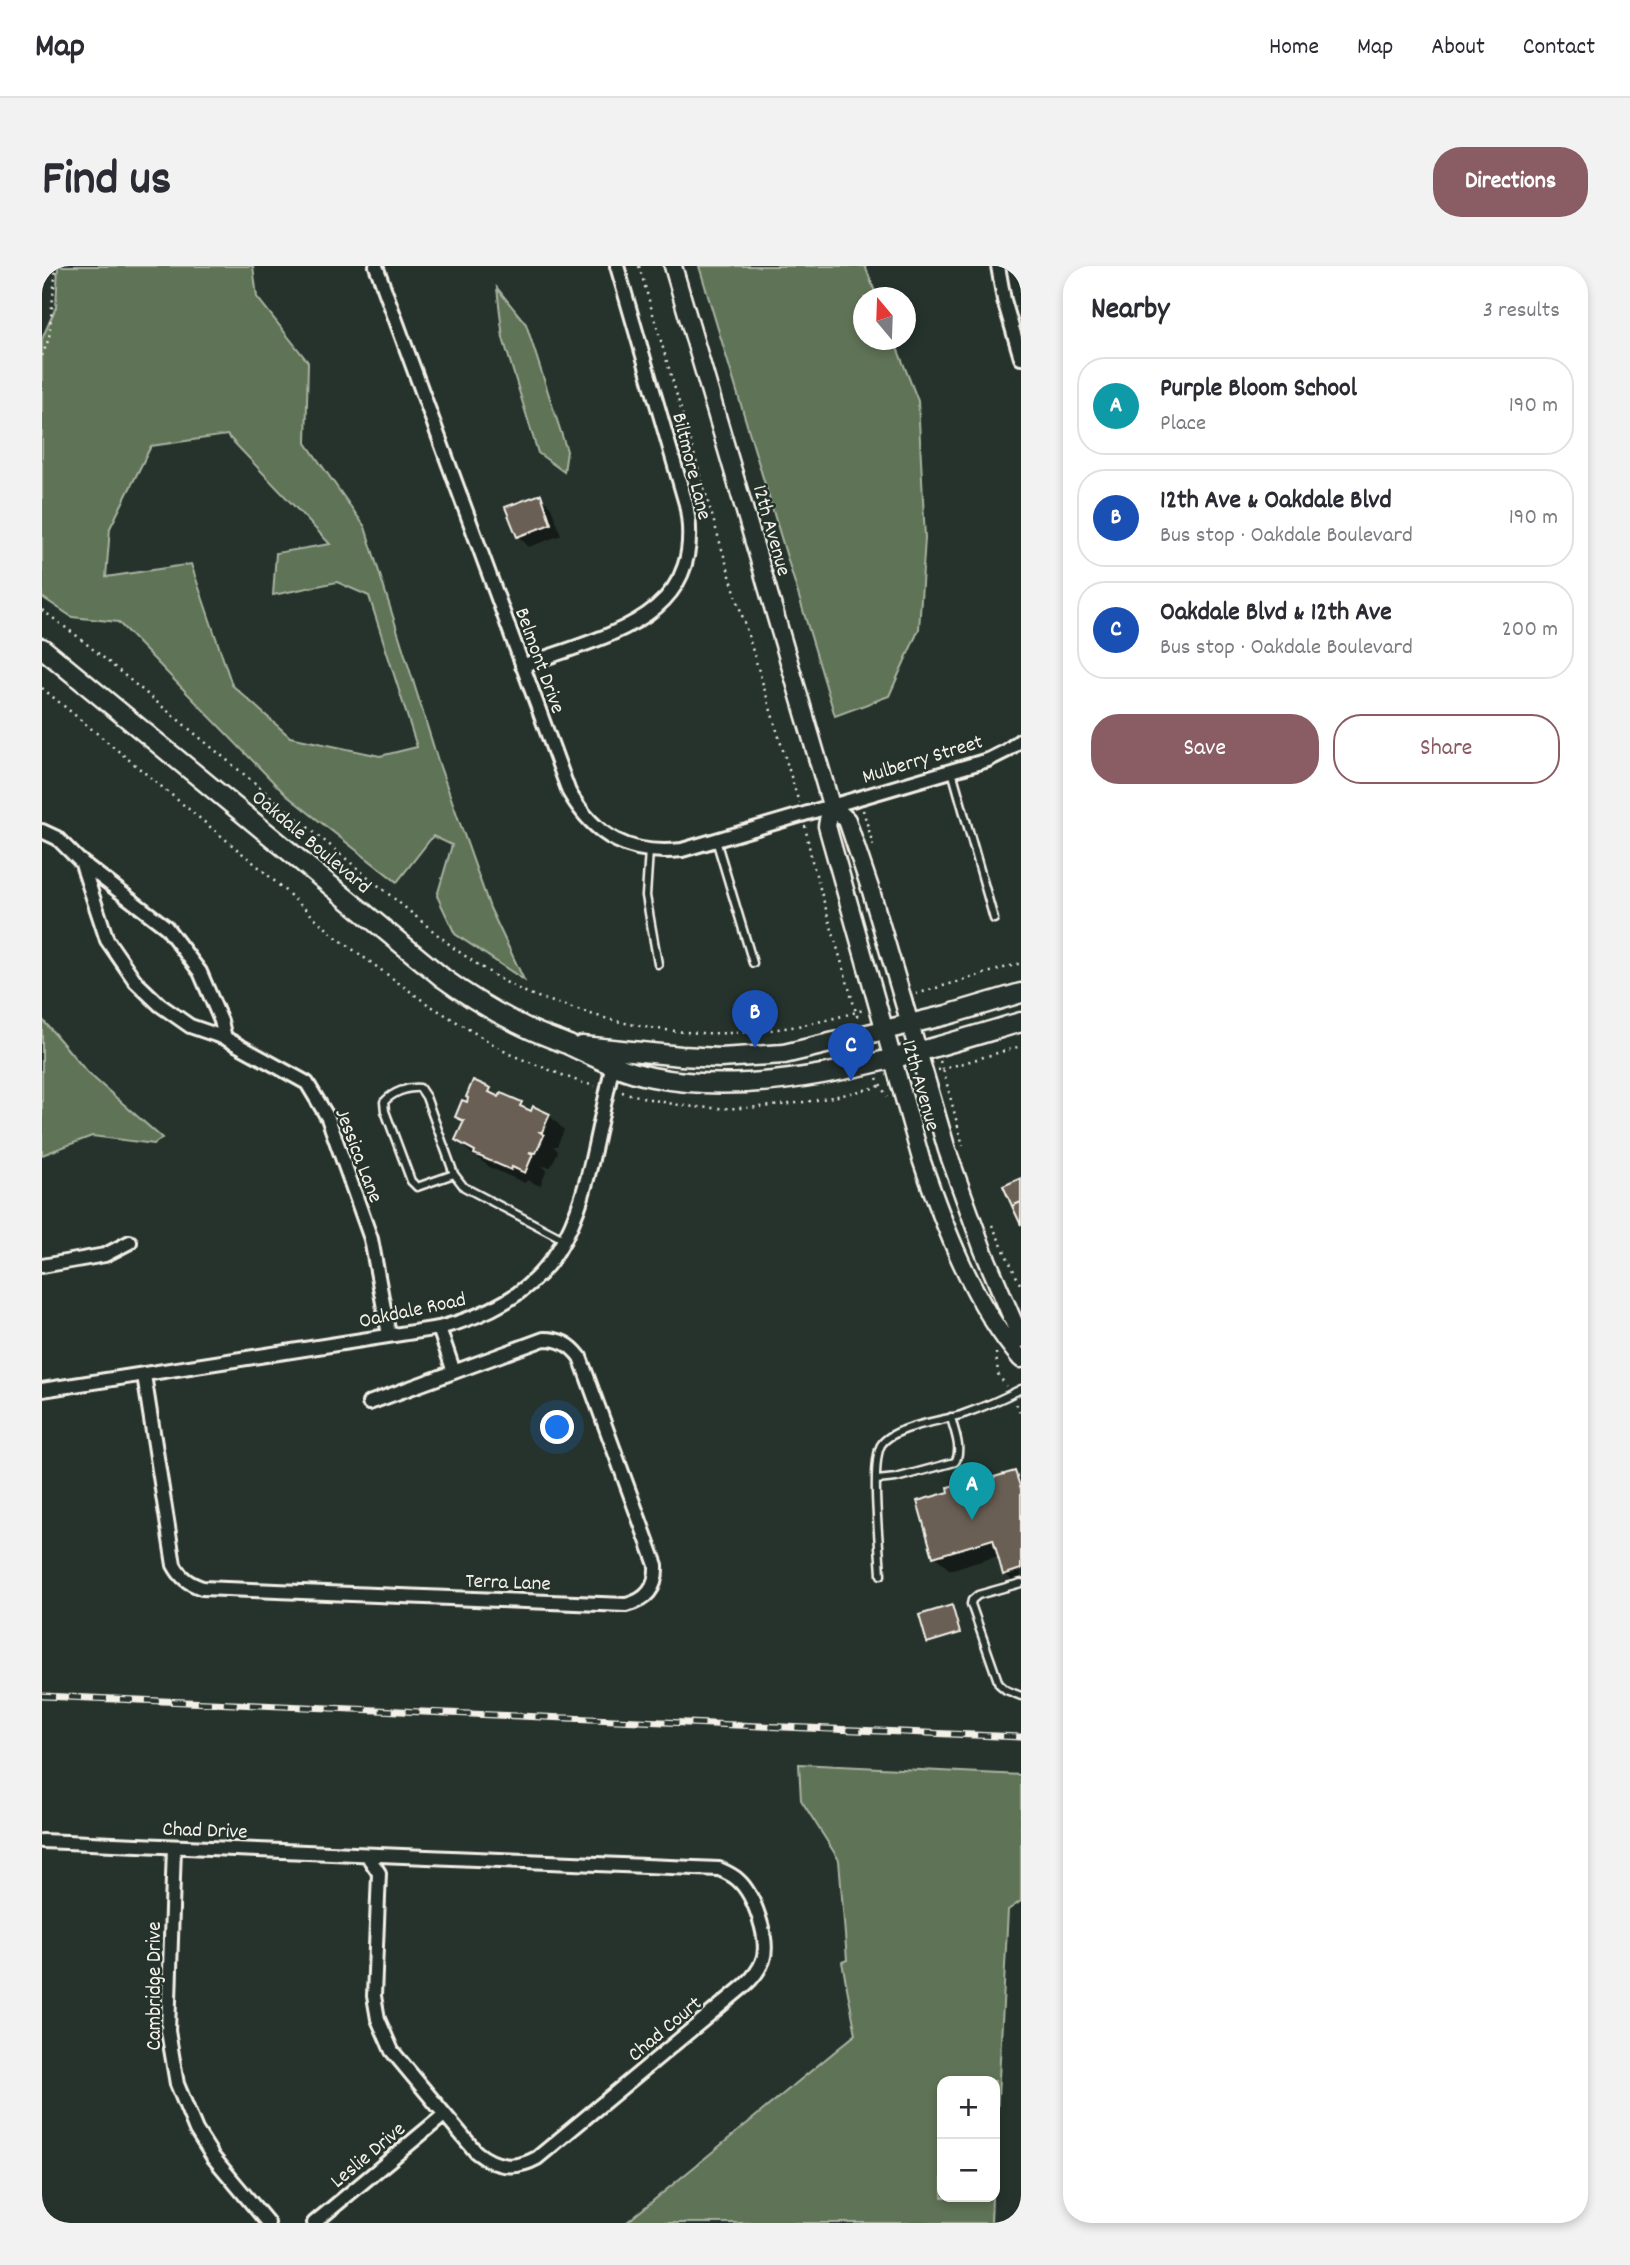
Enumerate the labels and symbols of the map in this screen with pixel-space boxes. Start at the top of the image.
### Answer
north arrow [853,287,916,350]
street label: Biltmore Lane [662,410,718,524]
street label: 12th Avenue [743,482,797,580]
street label: Belmont Drive [505,604,571,718]
street label: Mulberry Street [859,728,987,793]
street label: Oakdale Boulevard [244,784,376,902]
pin: B [732,990,778,1048]
pin: C [828,1023,874,1081]
street label: 12th Avenue [892,1037,946,1135]
street label: Jessica Lane [325,1105,389,1208]
street label: Oakdale Road [356,1286,469,1338]
your location [540,1410,574,1444]
pin: A [949,1462,995,1520]
street label: Terra Lane [465,1568,551,1600]
street label: Chad Drive [162,1816,248,1848]
street label: Cambridge Drive [141,1922,171,2050]
street label: Chad Court [622,1990,710,2070]
street label: Leslie Drive [325,2116,413,2197]

